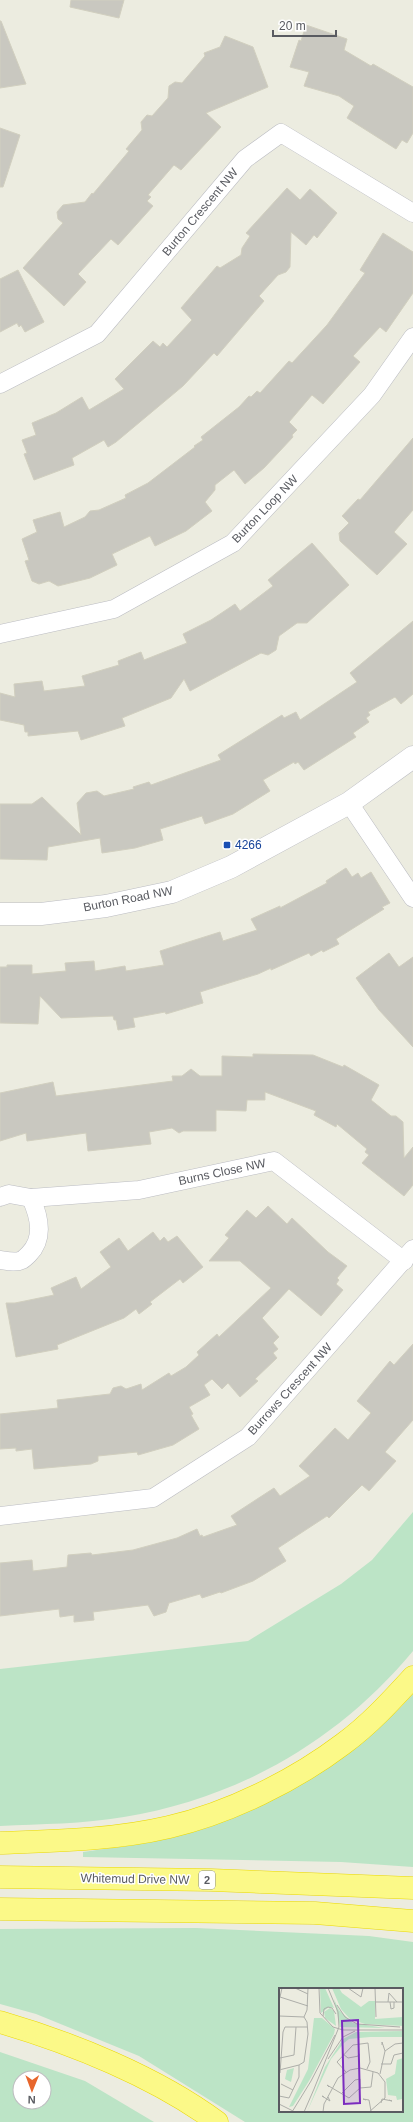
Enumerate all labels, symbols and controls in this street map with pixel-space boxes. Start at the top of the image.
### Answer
scale bar [273,12,336,38]
text: 20 m [279,19,306,33]
street label: Burton Crescent NW [159,165,241,259]
street label: Burton Loop NW [229,472,301,546]
place label: 4266 [235,838,262,852]
marker: 4266 [222,840,232,850]
street label: Burton Road NW [82,883,175,915]
street label: Burns Close NW [177,1156,267,1188]
street label: Burrows Crescent NW [245,1340,335,1438]
street label: Whitemud Drive NW [81,1871,190,1887]
road number: 2 [199,1871,215,1889]
inset map [279,1988,403,2112]
north arrow [12,2070,52,2110]
text: N [28,2094,36,2106]

